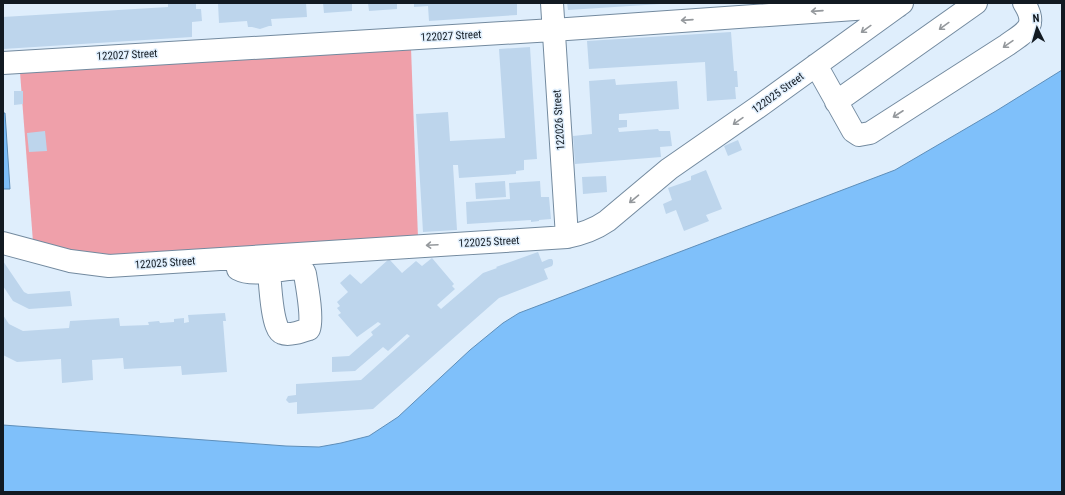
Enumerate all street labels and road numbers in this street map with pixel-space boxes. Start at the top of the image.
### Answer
street label: 122027 Street [420,28,482,44]
street label: 122027 Street [96,47,158,63]
street label: 122025 Street [750,70,806,116]
street label: 122026 Street [550,89,568,151]
street label: 122025 Street [458,234,520,250]
street label: 122025 Street [134,254,196,272]

